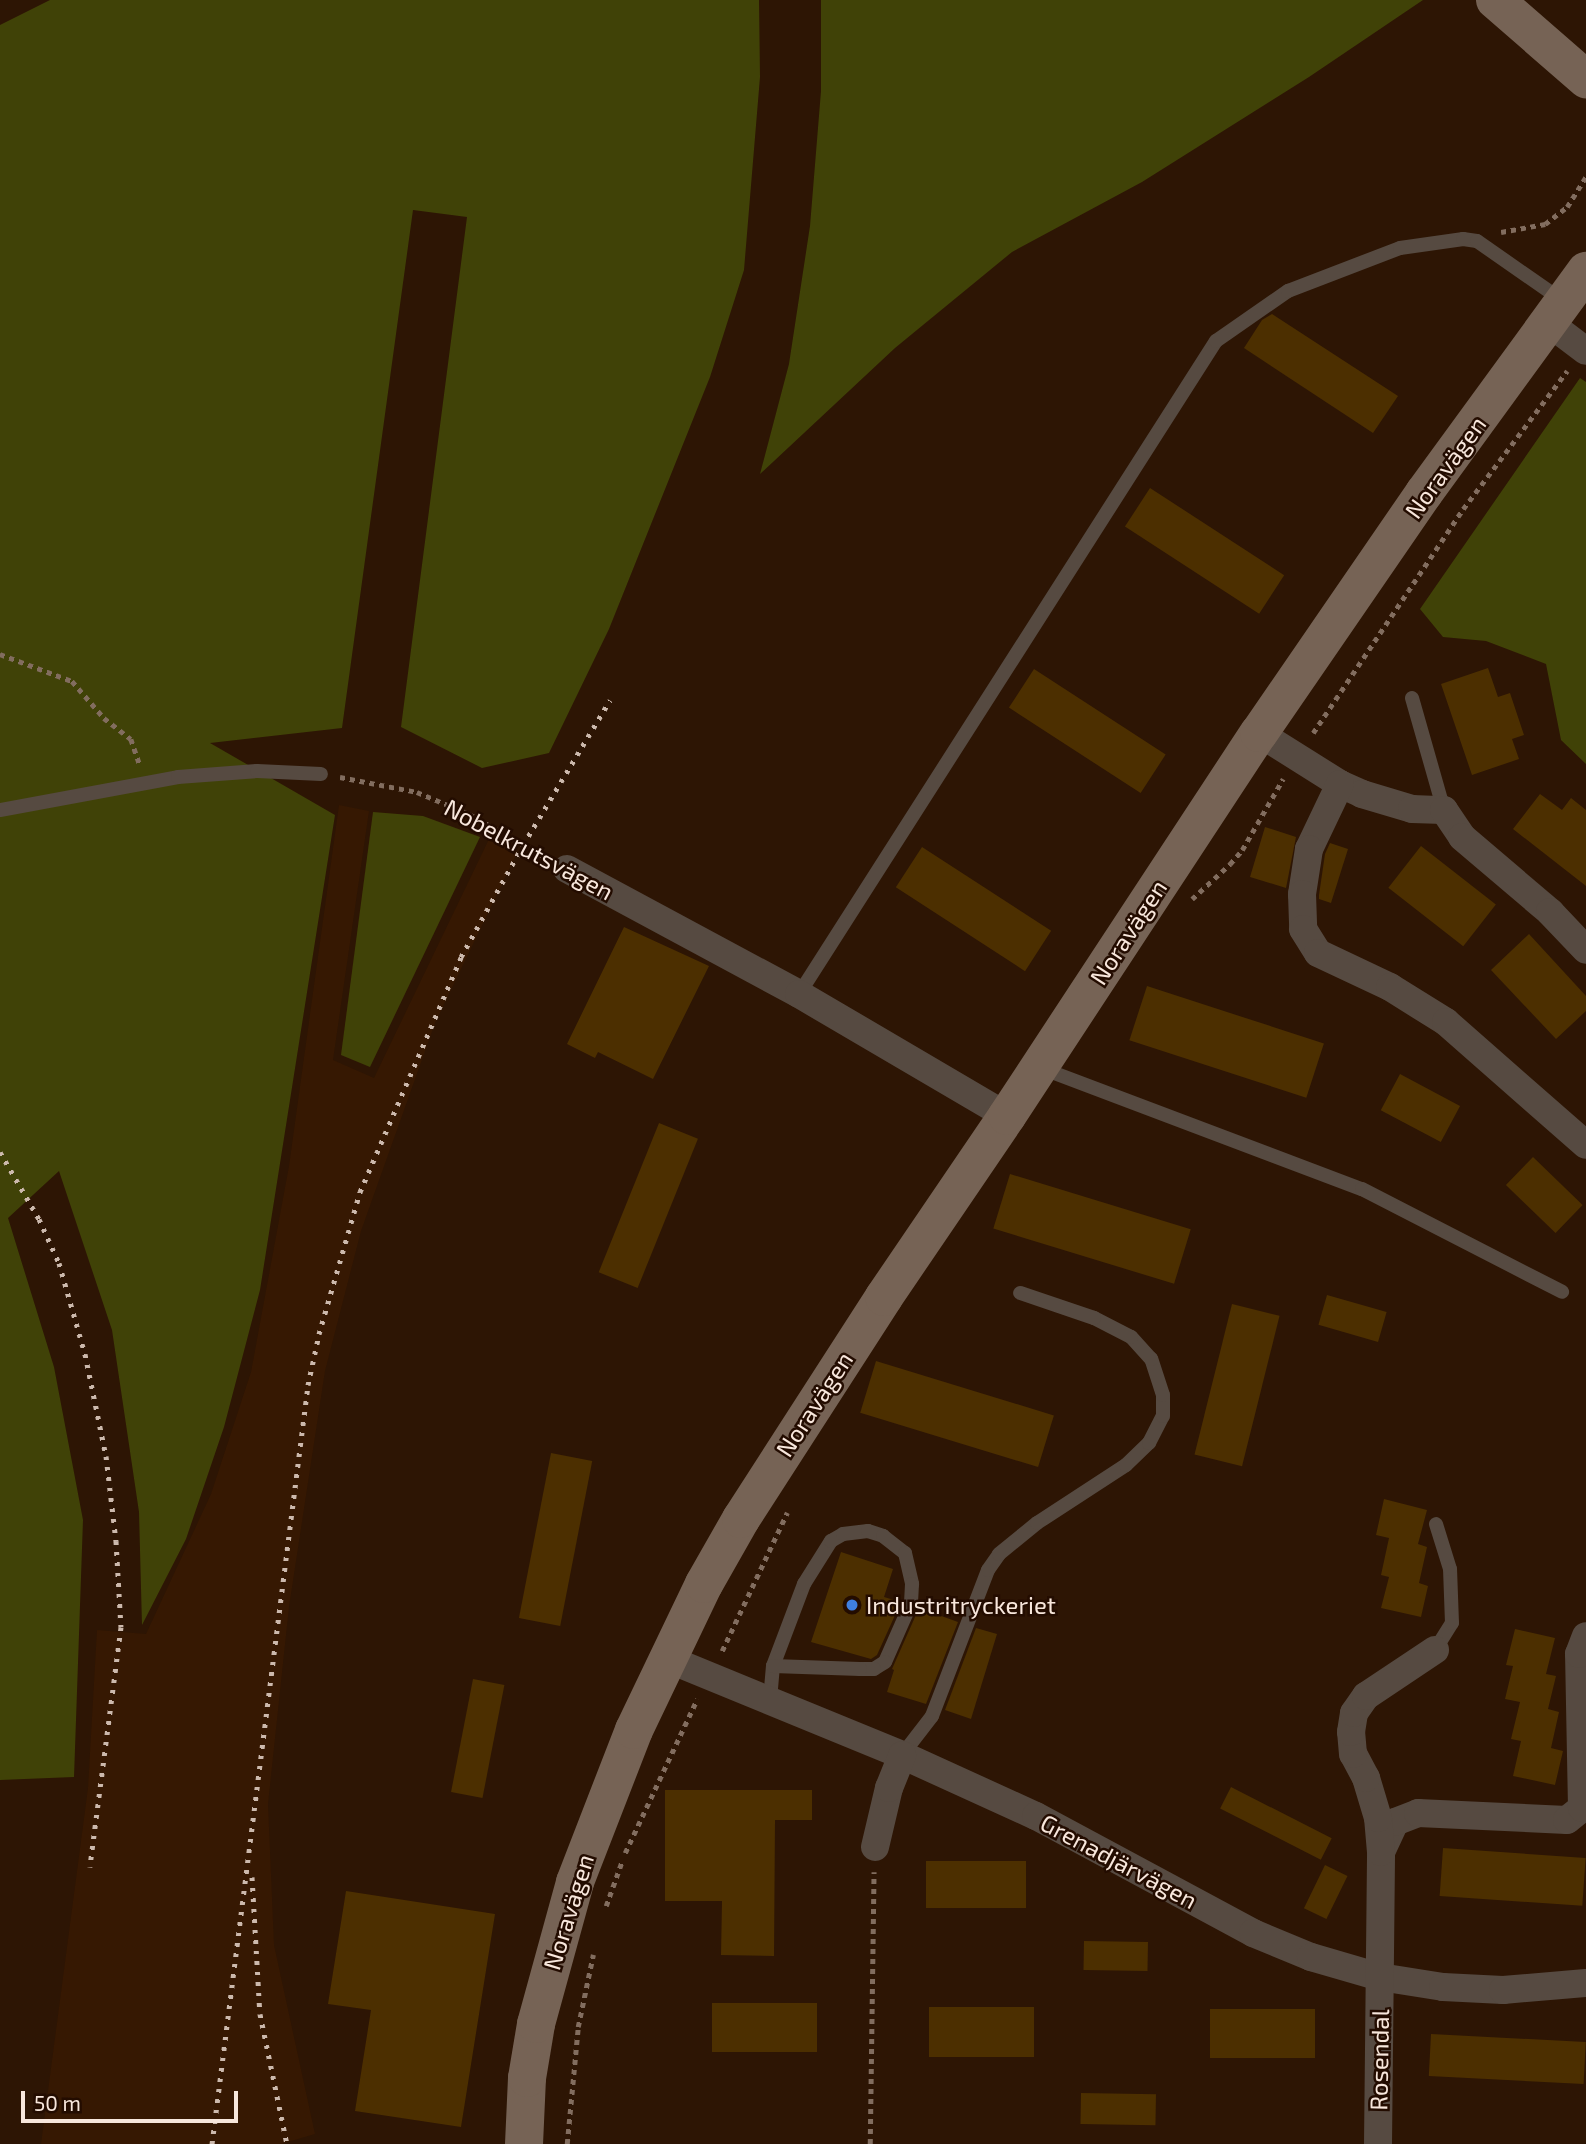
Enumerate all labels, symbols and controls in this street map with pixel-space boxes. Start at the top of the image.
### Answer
street label: Noravägen [1398,410,1492,524]
street label: Nobelkrutsvägen [440,792,618,906]
street label: Noravägen [1083,874,1173,990]
street label: Noravägen [769,1346,859,1462]
place label: Industritryckeriet [866,1591,1056,1619]
marker: Industritryckeriet [844,1597,860,1613]
street label: Grenadjärvägen [1036,1808,1202,1914]
street label: Noravägen [537,1851,599,1973]
street label: Rosendal [1364,2009,1394,2111]
scale bar [24,2078,242,2122]
text: 50 m [34,2090,81,2115]

